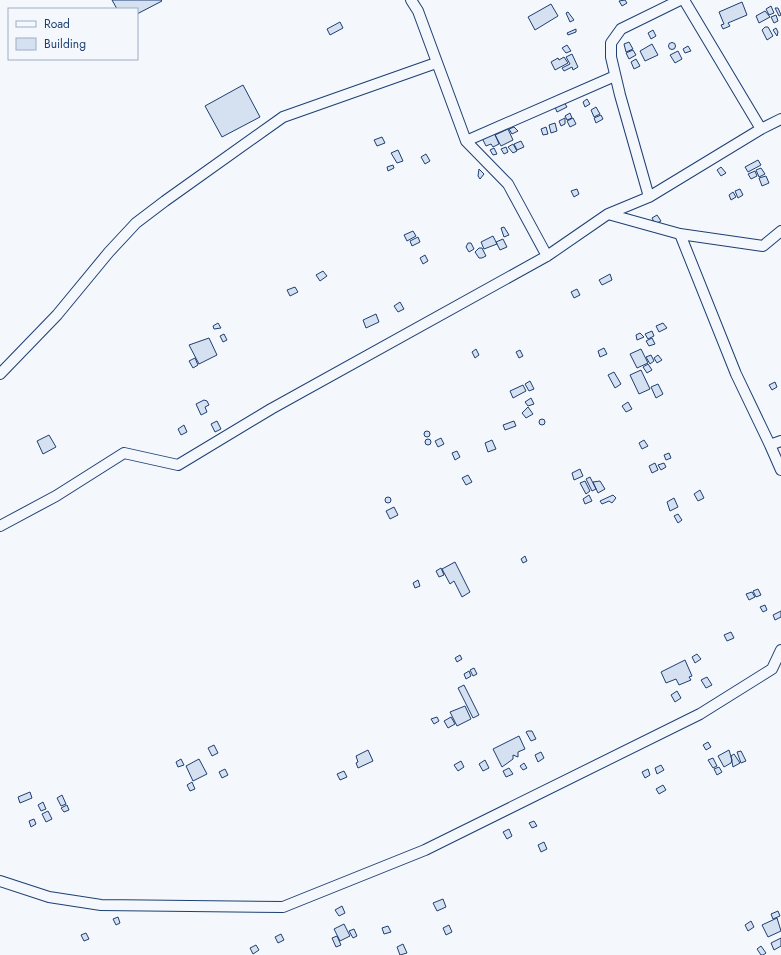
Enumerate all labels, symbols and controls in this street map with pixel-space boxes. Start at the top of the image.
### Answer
legend [8,8,138,60]
text: Road [44,15,70,33]
text: Building [44,35,86,53]

